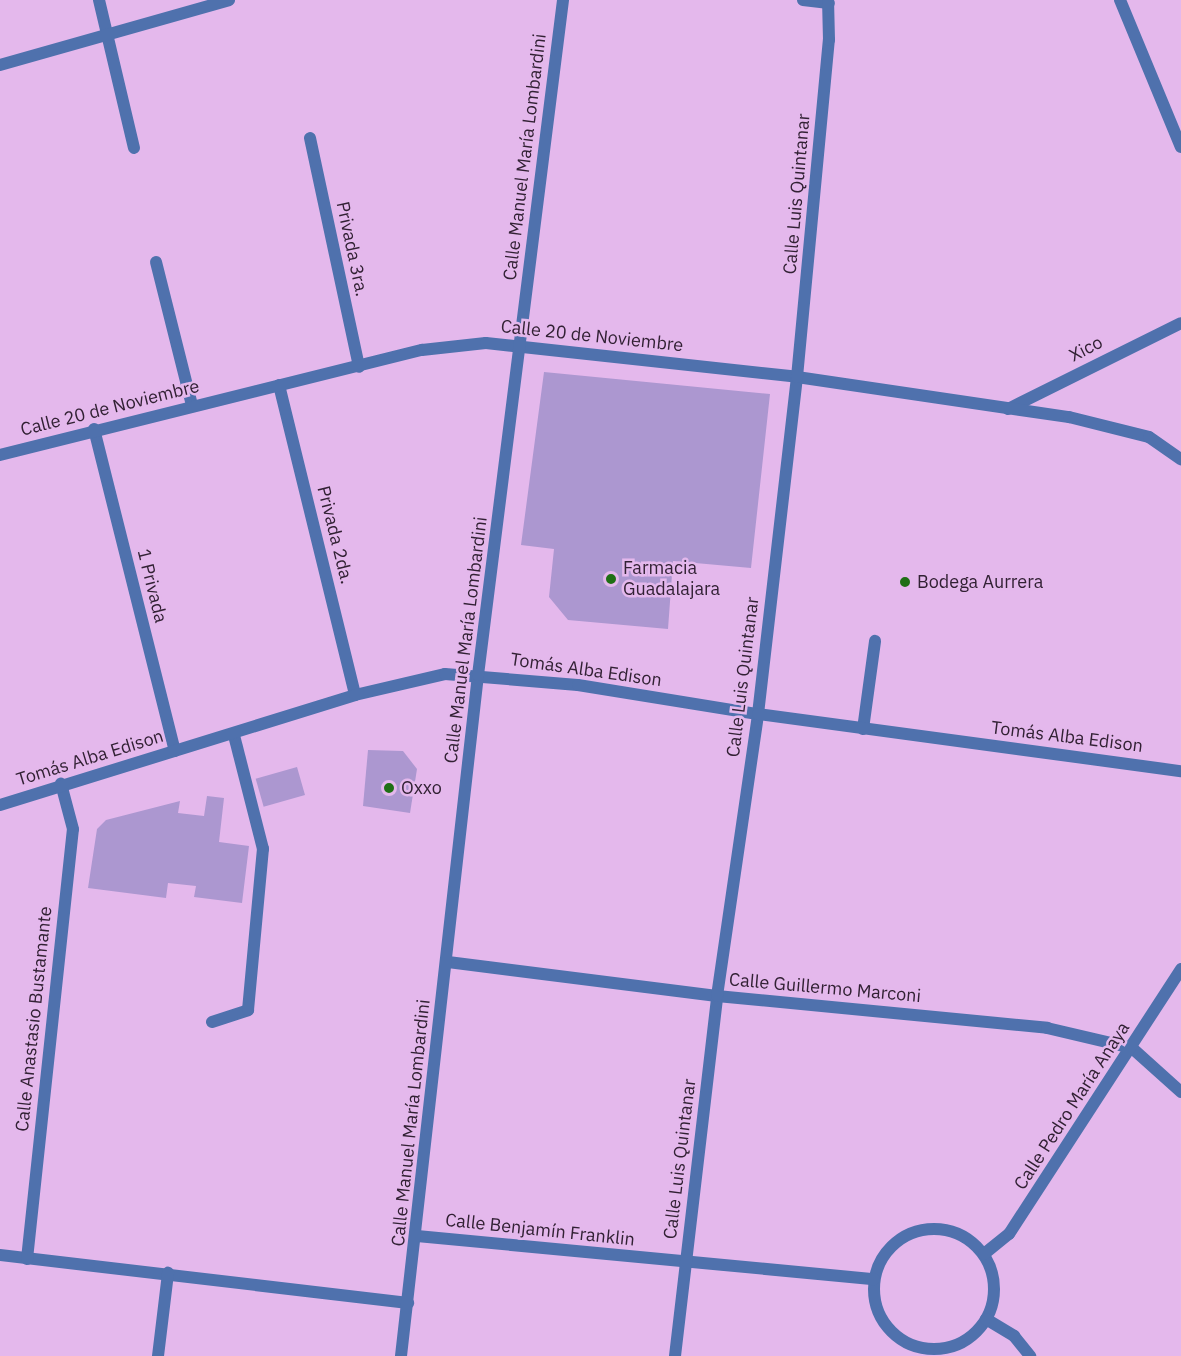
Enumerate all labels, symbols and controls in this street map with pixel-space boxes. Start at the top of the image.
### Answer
street label: Calle Manuel María Lombardini [499,32,551,282]
street label: Calle Luis Quintanar [779,113,815,275]
street label: Privada 3ra. [331,200,373,298]
street label: Calle 20 de Noviembre [500,316,684,356]
street label: Xico [1066,332,1106,366]
street label: Calle 20 de Noviembre [18,375,202,441]
street label: Privada 2da. [312,484,358,586]
street label: Calle Manuel María Lombardini [440,515,492,765]
street label: 1 Privada [132,547,172,625]
place label: Farmacia Guadalajara [623,558,720,600]
place label: Bodega Aurrera [917,571,1043,593]
marker: Farmacia Guadalajara [604,572,618,586]
marker: Bodega Aurrera [898,575,912,589]
street label: Calle Luis Quintanar [722,596,764,758]
street label: Tomás Alba Edison [509,649,663,691]
street label: Tomás Alba Edison [990,717,1144,757]
street label: Tomás Alba Edison [14,725,166,791]
place label: Oxxo [401,777,442,799]
marker: Oxxo [382,781,396,795]
street label: Calle Anastasio Bustamante [11,905,57,1133]
street label: Calle Guillermo Marconi [728,969,922,1007]
street label: Calle Manuel María Lombardini [387,998,435,1248]
street label: Calle Pedro María Anaya [1010,1018,1134,1194]
street label: Calle Luis Quintanar [659,1078,701,1240]
street label: Calle Benjamín Franklin [444,1209,636,1251]

